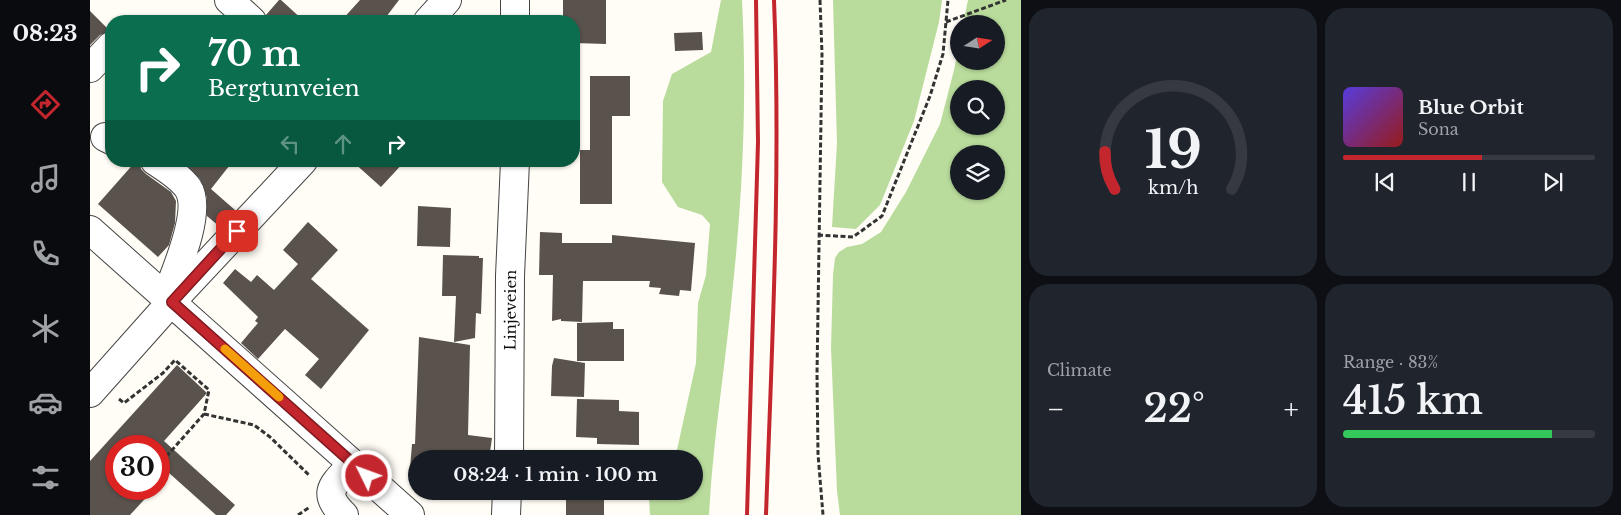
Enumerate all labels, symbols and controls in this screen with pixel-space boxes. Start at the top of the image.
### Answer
north arrow [950,15,1005,70]
map controls [950,15,1005,200]
text: 08:23 [12,20,78,47]
text: 70 m [208,32,301,75]
icon: right [125,35,190,100]
text: Bergtunveien [208,75,360,102]
button: search [950,80,1005,135]
icon: directions [28,87,63,122]
text: Blue Orbit [1418,96,1524,119]
text: 19 [1144,118,1202,182]
text: Sona [1418,119,1459,139]
icon: left [276,130,304,158]
icon: ahead [329,130,357,158]
icon: right [382,130,410,158]
button: layers [950,145,1005,200]
icon: music [28,161,63,196]
icon: previous [1371,168,1399,196]
icon: pause [1455,168,1483,196]
icon: next [1539,168,1567,196]
text: km/h [1148,177,1198,199]
pin [216,210,258,252]
icon: arrive [223,217,251,245]
icon: phone [28,236,63,271]
street label: Linjeveien [500,269,520,350]
icon: climate [28,311,63,346]
text: Range · 83% [1343,352,1438,372]
text: Climate [1047,360,1112,380]
text: 415 km [1343,377,1483,424]
icon: car [28,385,63,420]
text: 22° [1143,385,1205,432]
text: − [1047,392,1065,427]
text: + [1284,392,1299,427]
speed limit sign: 30 [105,435,170,500]
position arrow [340,449,392,501]
icon: filters [28,460,63,495]
text: 08:24 · 1 min · 100 m [453,463,658,486]

